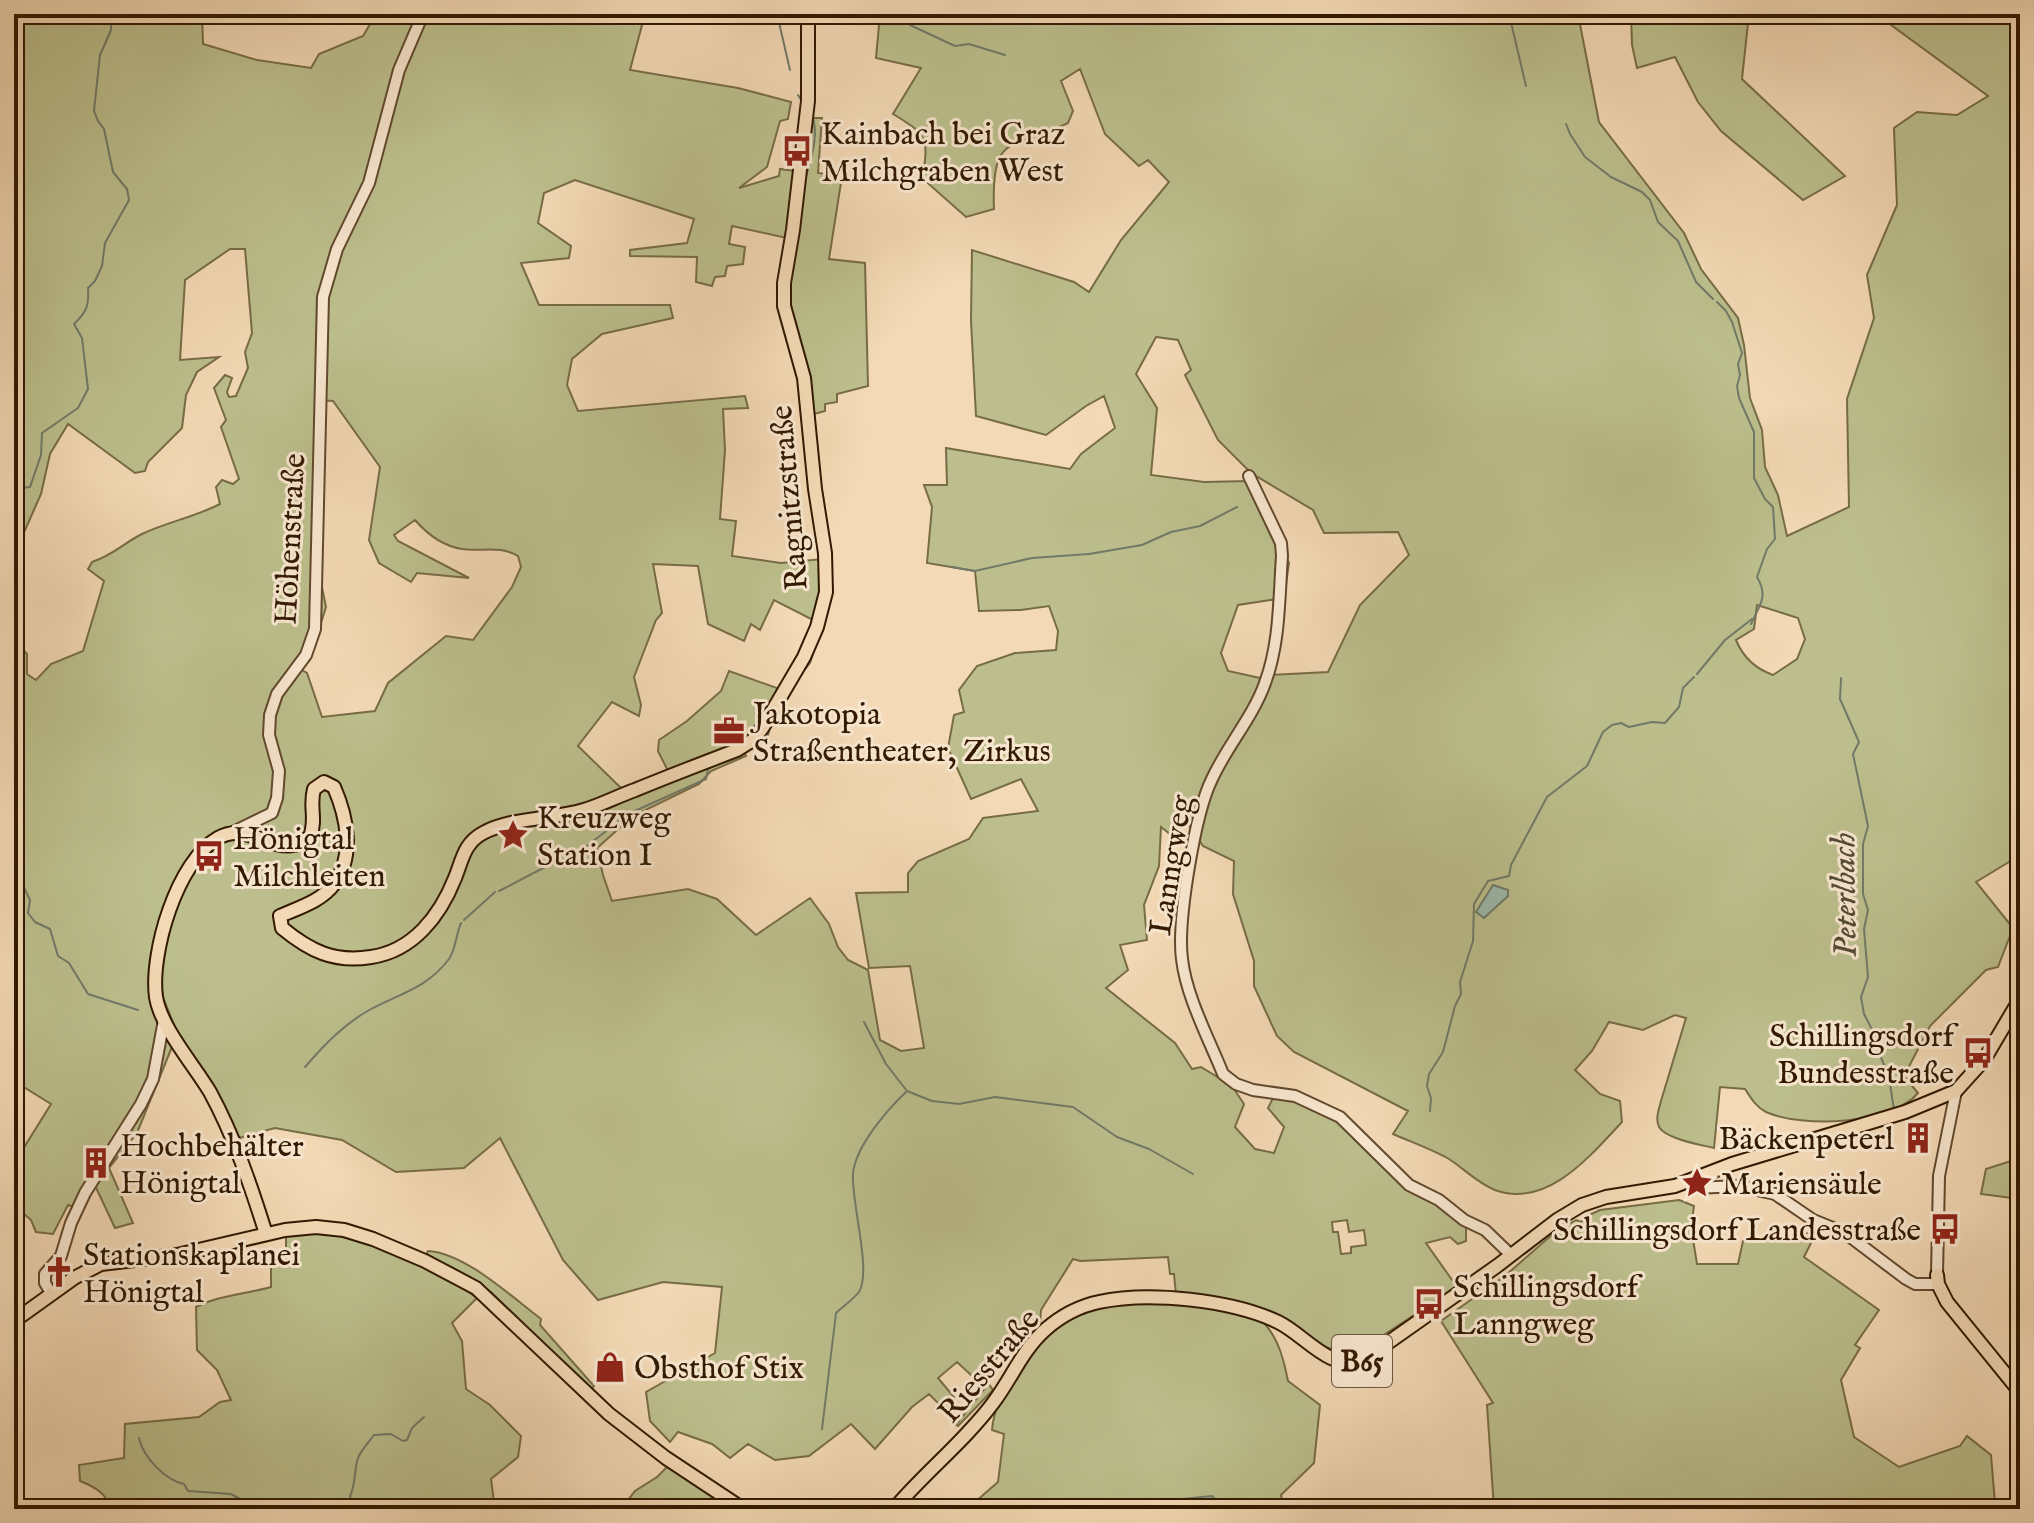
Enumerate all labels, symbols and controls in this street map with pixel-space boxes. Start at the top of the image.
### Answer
place label: Kainbach bei Graz Milchgraben West [821,115,1065,193]
bus stop icon: Kainbach bei Graz Milchgraben West [780,134,814,168]
street label: Ragnitzstraße [762,404,819,592]
street label: Höhenstraße [267,452,316,626]
place label: Jakotopia Straßentheater, Zirkus [750,695,1051,773]
office icon: Jakotopia Straßentheater, Zirkus [712,714,746,748]
street label: Lanngweg [1141,792,1204,938]
place label: Kreuzweg Station I [537,799,672,877]
place icon: Kreuzweg Station I [496,818,530,852]
place label: Hönigtal Milchleiten [233,820,386,898]
water label: Peterlbach [1823,832,1868,958]
bus stop icon: Hönigtal Milchleiten [192,839,226,873]
place label: Schillingsdorf Bundesstraße [1769,1017,1959,1095]
bus stop icon: Schillingsdorf Bundesstraße [1961,1036,1995,1070]
place label: Bäckenpeterl [1718,1120,1894,1161]
building icon: Bäckenpeterl [1901,1121,1935,1155]
place label: Hochbehälter Hönigtal [120,1127,304,1205]
building icon: Hochbehälter Hönigtal [79,1146,113,1180]
place label: Mariensäule [1721,1165,1882,1206]
place icon: Mariensäule [1680,1166,1714,1200]
place label: Schillingsdorf Landesstraße [1553,1211,1921,1252]
bus stop icon: Schillingsdorf Landesstraße [1928,1212,1962,1246]
place label: Stationskaplanei Hönigtal [83,1236,300,1314]
church icon: Stationskaplanei Hönigtal [42,1255,76,1289]
place label: Schillingsdorf Lanngweg [1453,1268,1643,1346]
bus stop icon: Schillingsdorf Lanngweg [1412,1287,1446,1321]
street label: Riesstraße [930,1301,1050,1432]
road number: B65 [1332,1335,1392,1387]
place label: Obsthof Stix [634,1349,804,1390]
shop icon: Obsthof Stix [593,1350,627,1384]

